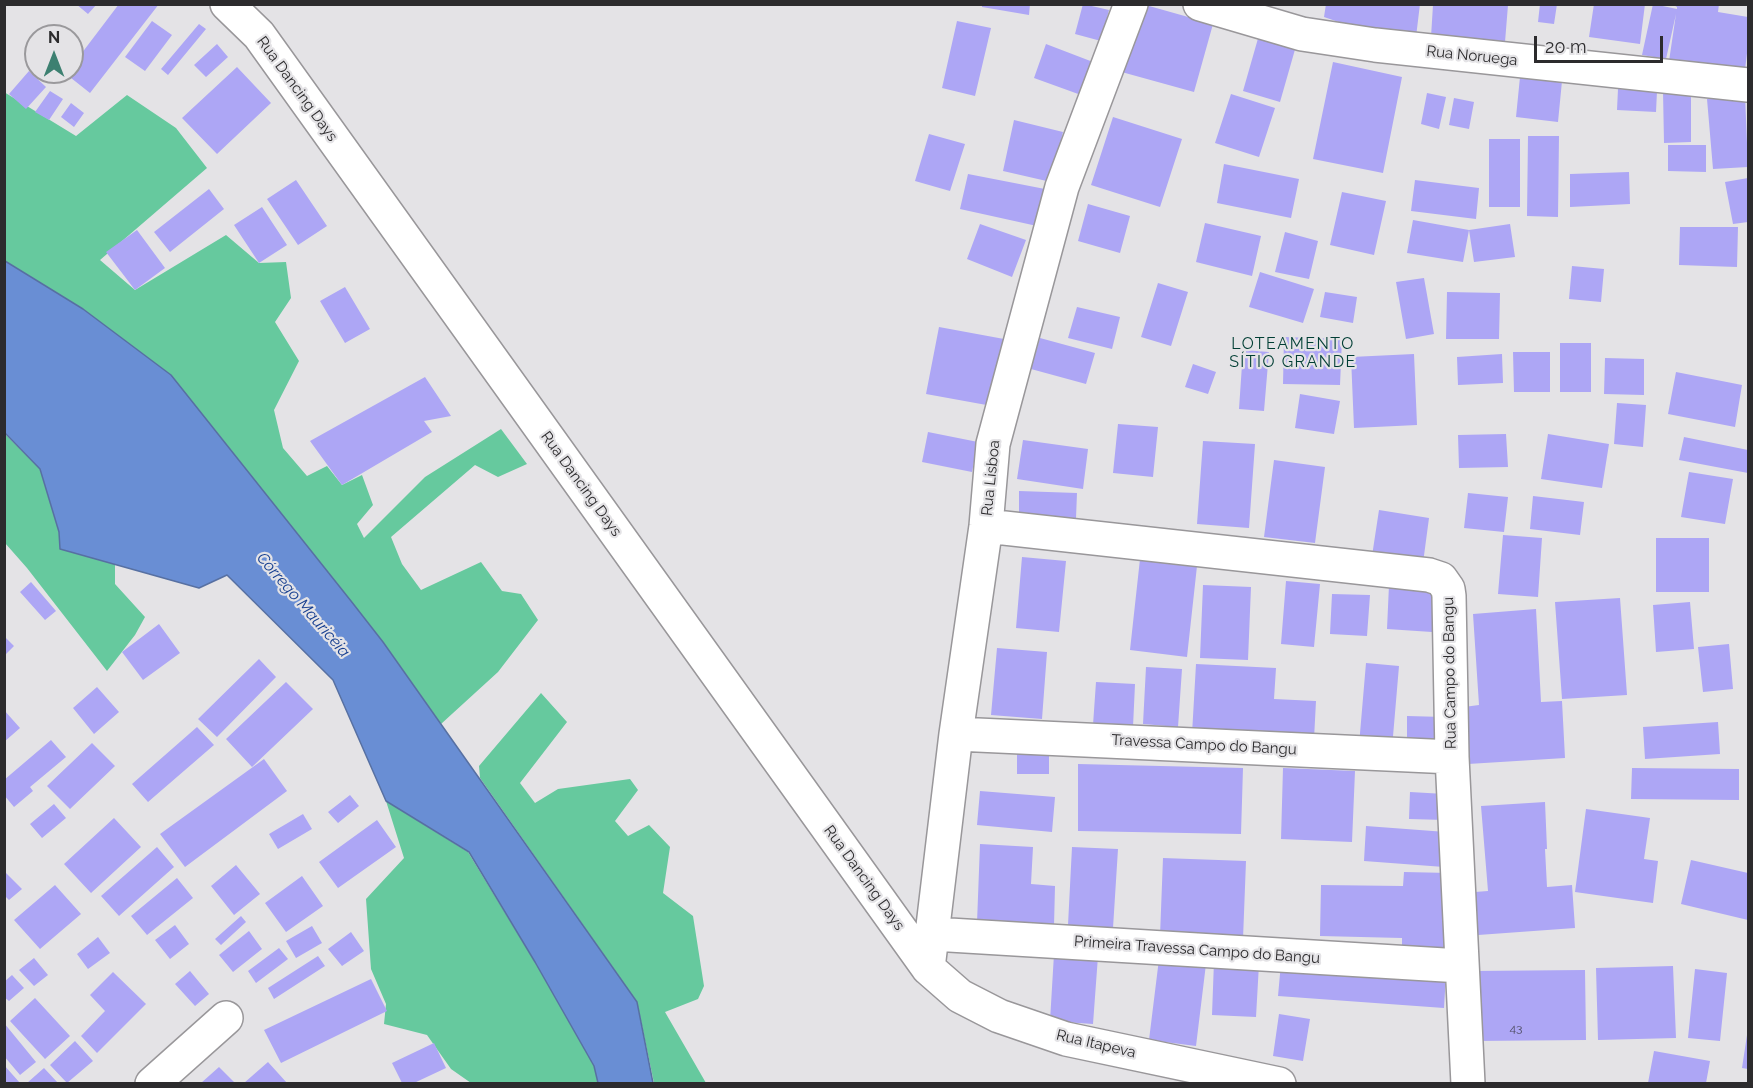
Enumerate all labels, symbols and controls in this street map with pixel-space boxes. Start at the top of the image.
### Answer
north arrow [24,24,84,84]
scale bar [1537,24,1666,62]
text: N [48,28,60,47]
street label: Rua Dancing Days [253,33,341,145]
text: 20 m [1545,36,1587,57]
street label: Rua Noruega [1426,42,1518,70]
district label: LOTEAMENTO SÍTIO GRANDE [1229,334,1357,372]
street label: Rua Dancing Days [537,428,625,540]
street label: Rua Lisboa [978,439,1004,517]
water label: Córrego Mauricéia [252,549,354,661]
street label: Rua Campo do Bangu [1440,597,1460,749]
street label: Travessa Campo do Bangu [1111,731,1297,759]
street label: Rua Dancing Days [820,822,908,934]
street label: Primeira Travessa Campo do Bangu [1073,932,1321,968]
house number: 43 [1510,1021,1522,1035]
street label: Rua Itapeva [1054,1026,1138,1062]

